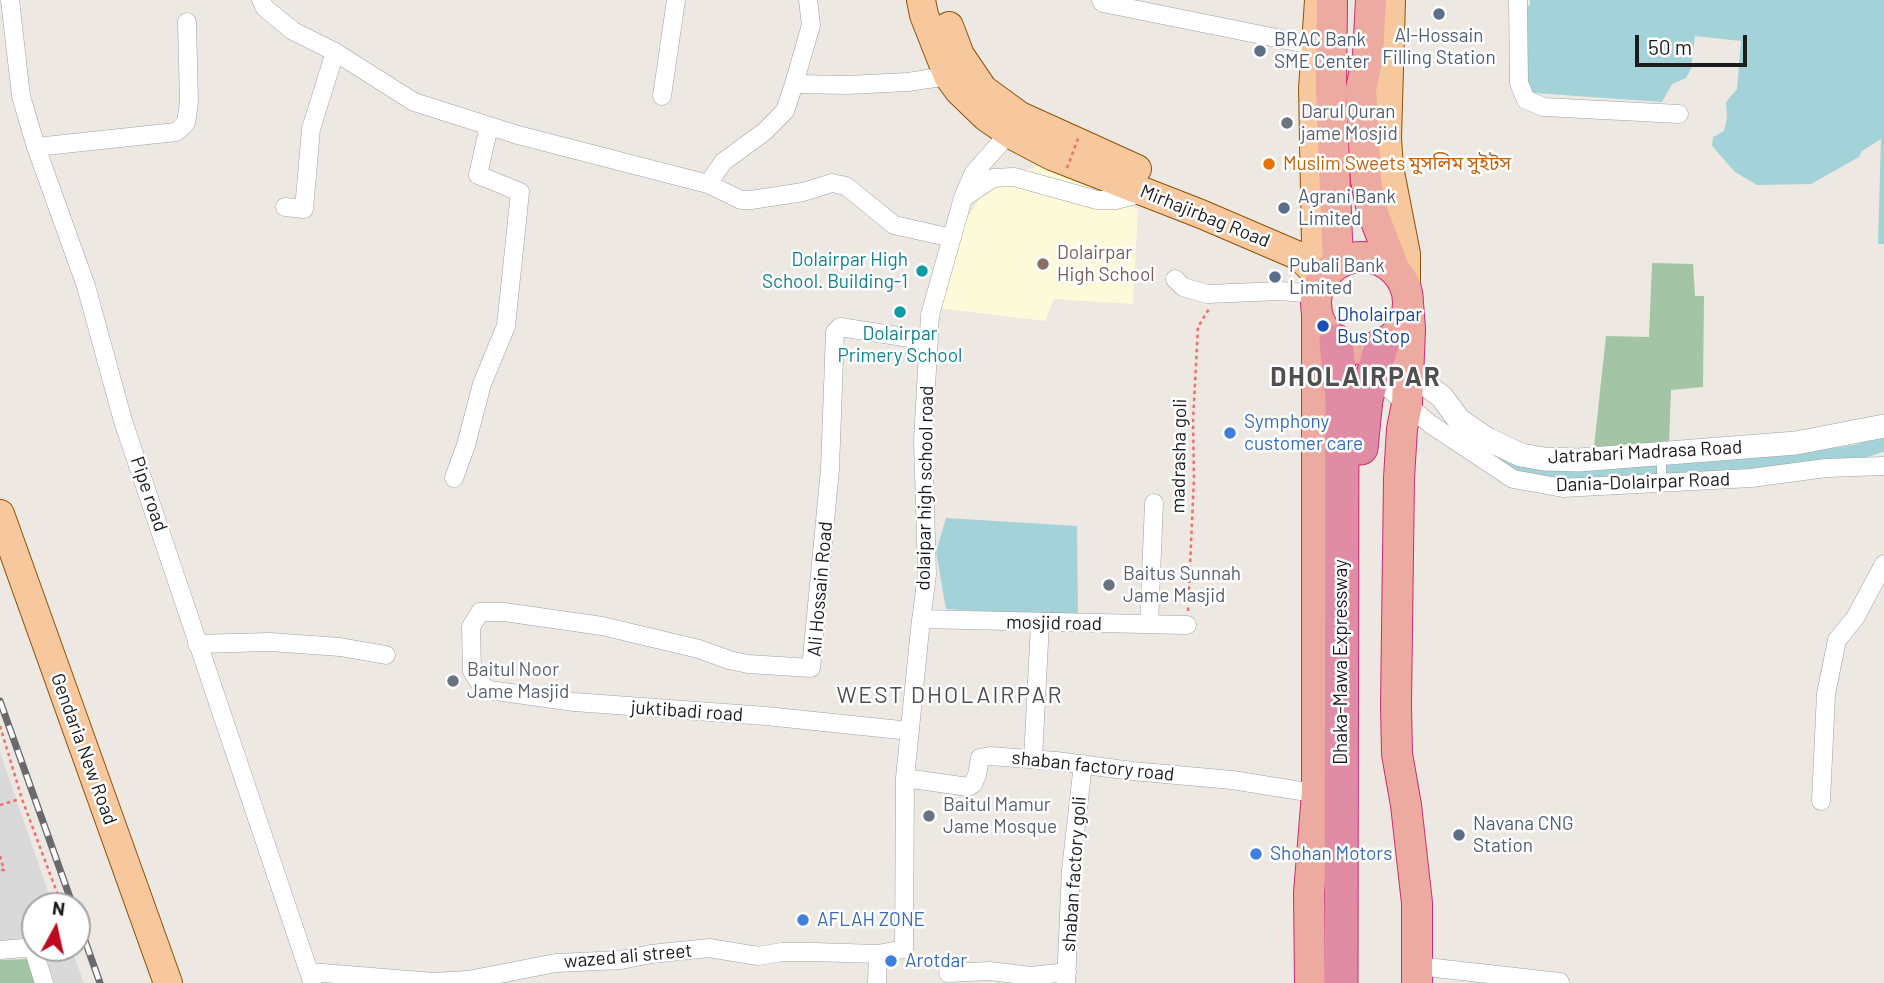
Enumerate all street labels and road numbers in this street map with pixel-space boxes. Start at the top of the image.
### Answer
street label: Mirhajirbag Road [1137,180,1273,252]
street label: dolaipar high school road [912,385,938,591]
street label: madrasha goli [1167,398,1191,514]
street label: Jatrabari Madrasa Road [1547,436,1743,468]
street label: Pipe road [126,454,172,534]
street label: Dania-Dolairpar Road [1555,468,1731,496]
street label: Ali Hossain Road [803,520,837,658]
street label: Dhaka-Mawa Expressway [1330,559,1352,765]
street label: mosjid road [1006,611,1102,635]
street label: Gendaria New Road [46,670,122,828]
street label: juktibadi road [630,696,744,726]
street label: shaban factory road [1011,746,1175,786]
street label: shaban factory goli [1057,795,1091,953]
street label: wazed ali street [563,939,693,973]

